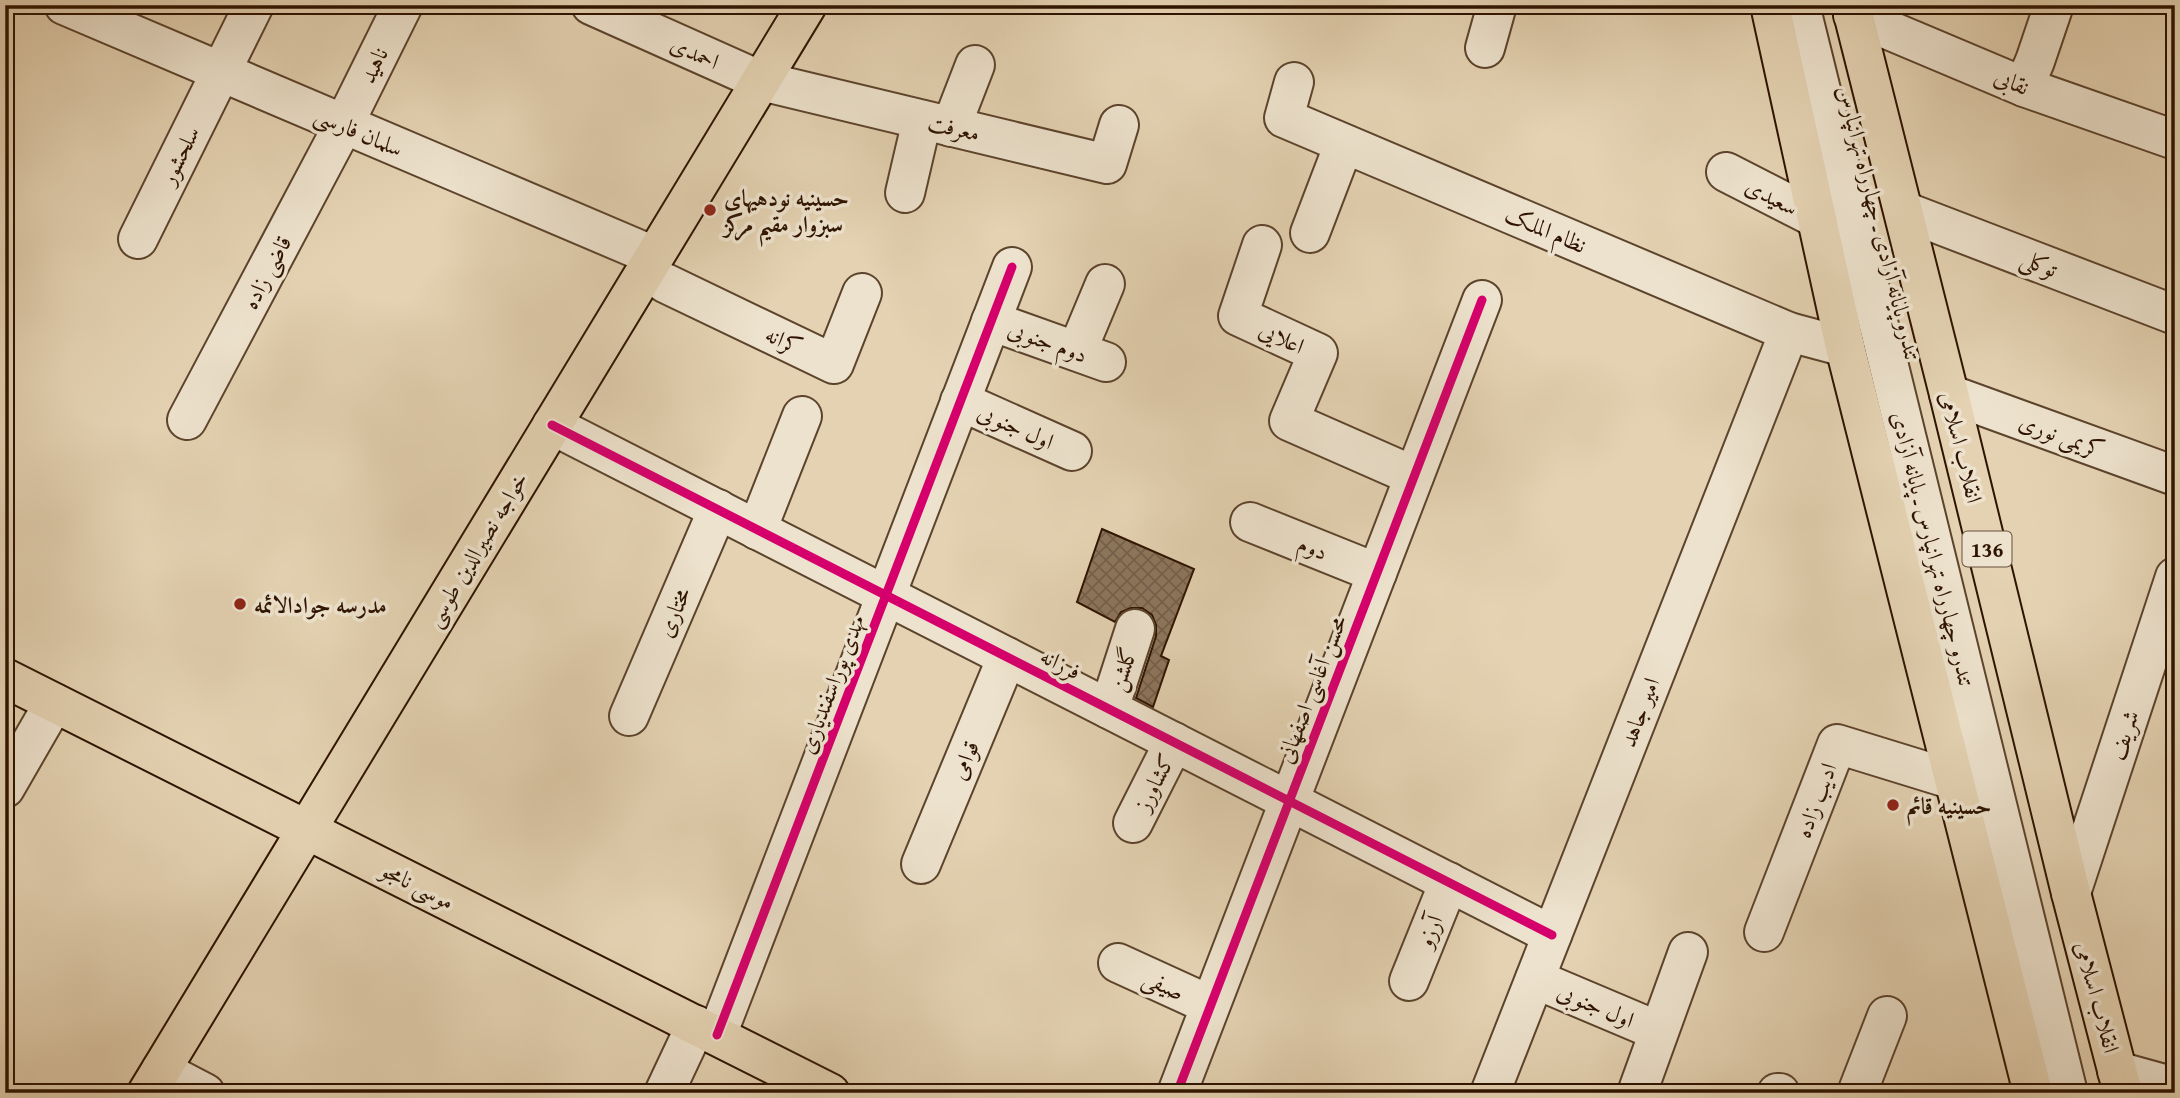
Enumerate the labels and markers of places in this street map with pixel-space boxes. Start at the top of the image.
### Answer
place label: حسینیه نودهیهای سبزوار مقیم مرکز [721,181,849,247]
marker: حسینیه نودهیهای سبزوار مقیم مرکز [702,202,718,218]
place label: مدرسه جوادالائمه [254,588,387,621]
marker: مدرسه جوادالائمه [232,596,248,612]
place label: حسینیه قائم [1907,789,1991,826]
marker: حسینیه قائم [1885,797,1901,813]

